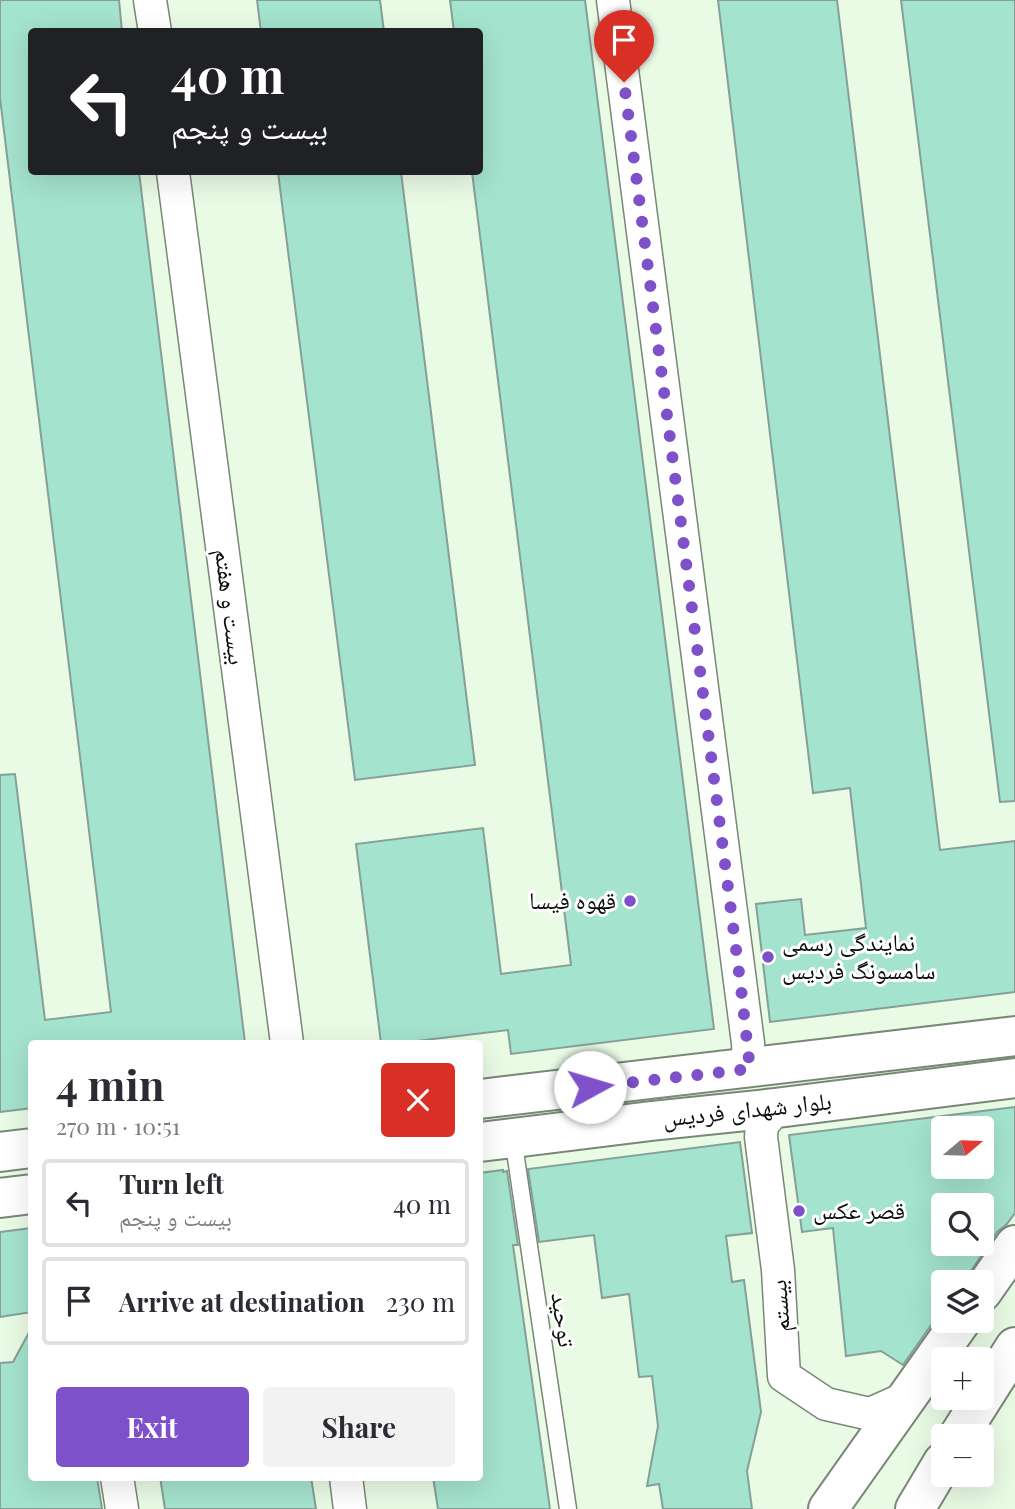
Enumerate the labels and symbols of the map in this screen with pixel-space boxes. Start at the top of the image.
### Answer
pin [594,10,654,82]
street label: بیست و هفتم [207,547,255,667]
place label: قهوه فیسا [529,883,616,915]
marker: قهوه فیسا [622,893,638,909]
place label: نمایندگی رسمی سامسونگ فردیس [782,925,936,985]
marker: نمایندگی رسمی سامسونگ فردیس [760,949,776,965]
position arrow [553,1050,627,1124]
street label: بلوار شهدای فردیس [661,1083,833,1133]
north arrow [931,1116,994,1180]
place label: قصر عکس [813,1193,905,1225]
marker: قصر عکس [791,1203,807,1219]
street label: بیستم [760,1279,798,1333]
street label: توحید [545,1290,585,1349]

